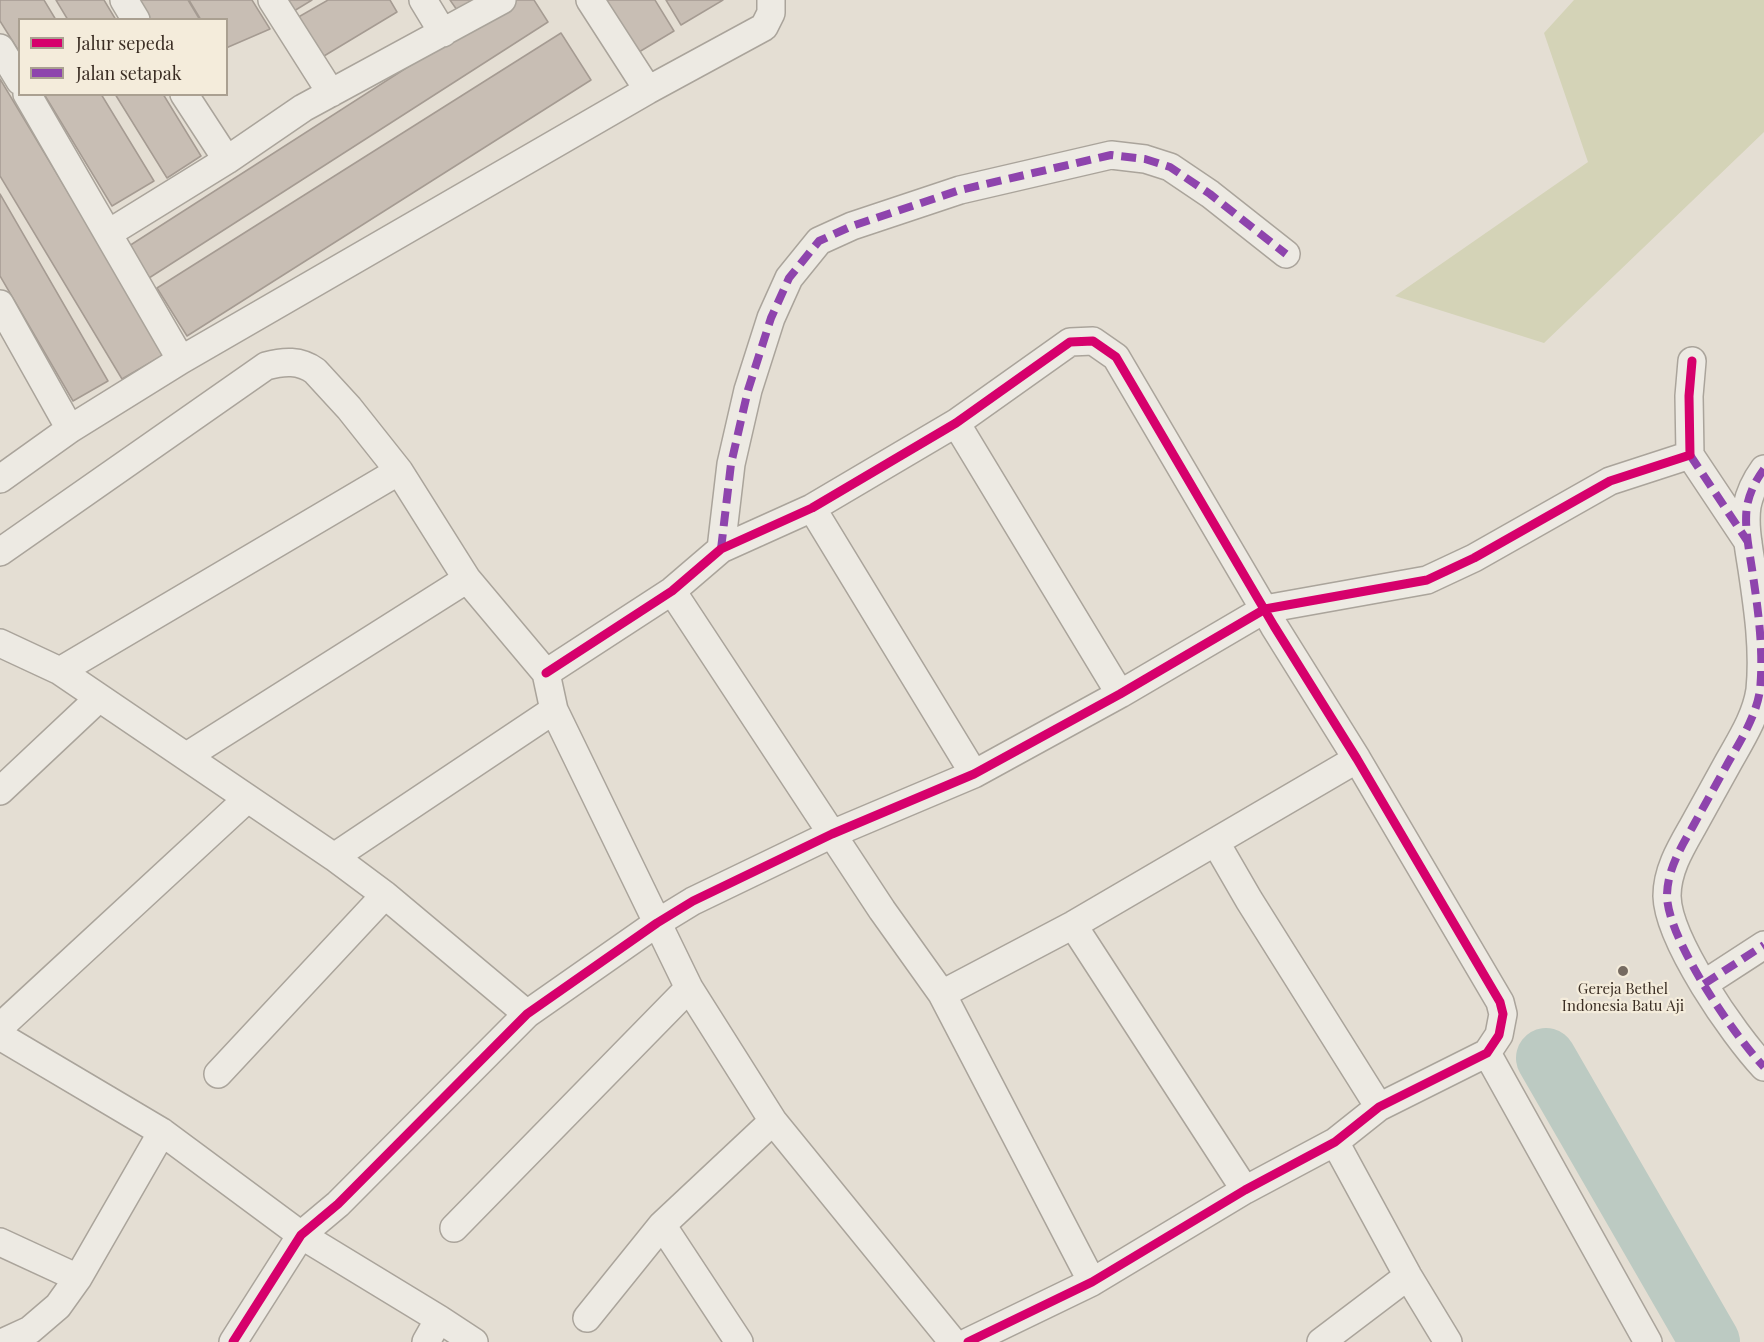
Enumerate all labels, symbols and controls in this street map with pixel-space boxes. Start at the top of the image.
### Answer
legend [18,18,228,96]
text: Jalur sepeda [76,31,174,55]
text: Jalan setapak [76,61,182,85]
marker: Gereja Bethel Indonesia Batu Aji [1616,964,1630,978]
place label: Gereja Bethel Indonesia Batu Aji [1562,980,1684,1015]

